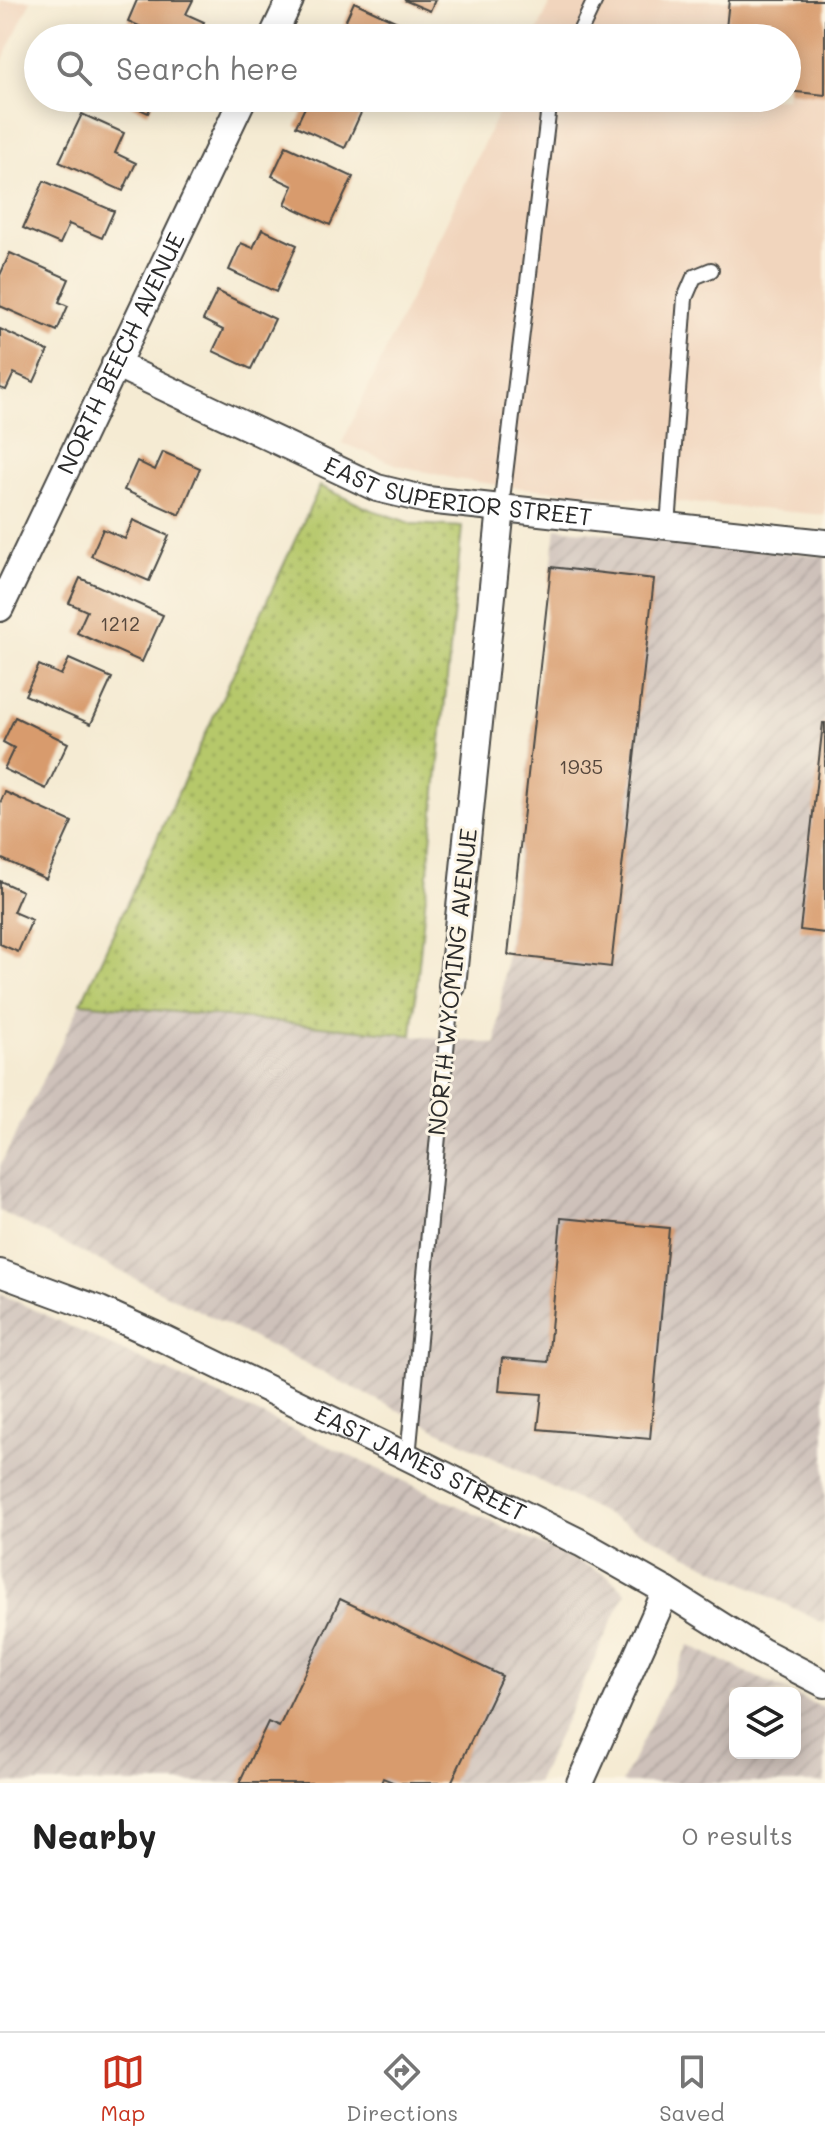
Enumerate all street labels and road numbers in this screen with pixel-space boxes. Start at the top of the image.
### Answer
street label: NORTH BEECH AVENUE [49,227,191,479]
street label: EAST SUPERIOR STREET [320,448,594,532]
street label: NORTH WYOMING AVENUE [420,827,483,1137]
street label: EAST JAMES STREET [310,1397,532,1527]

